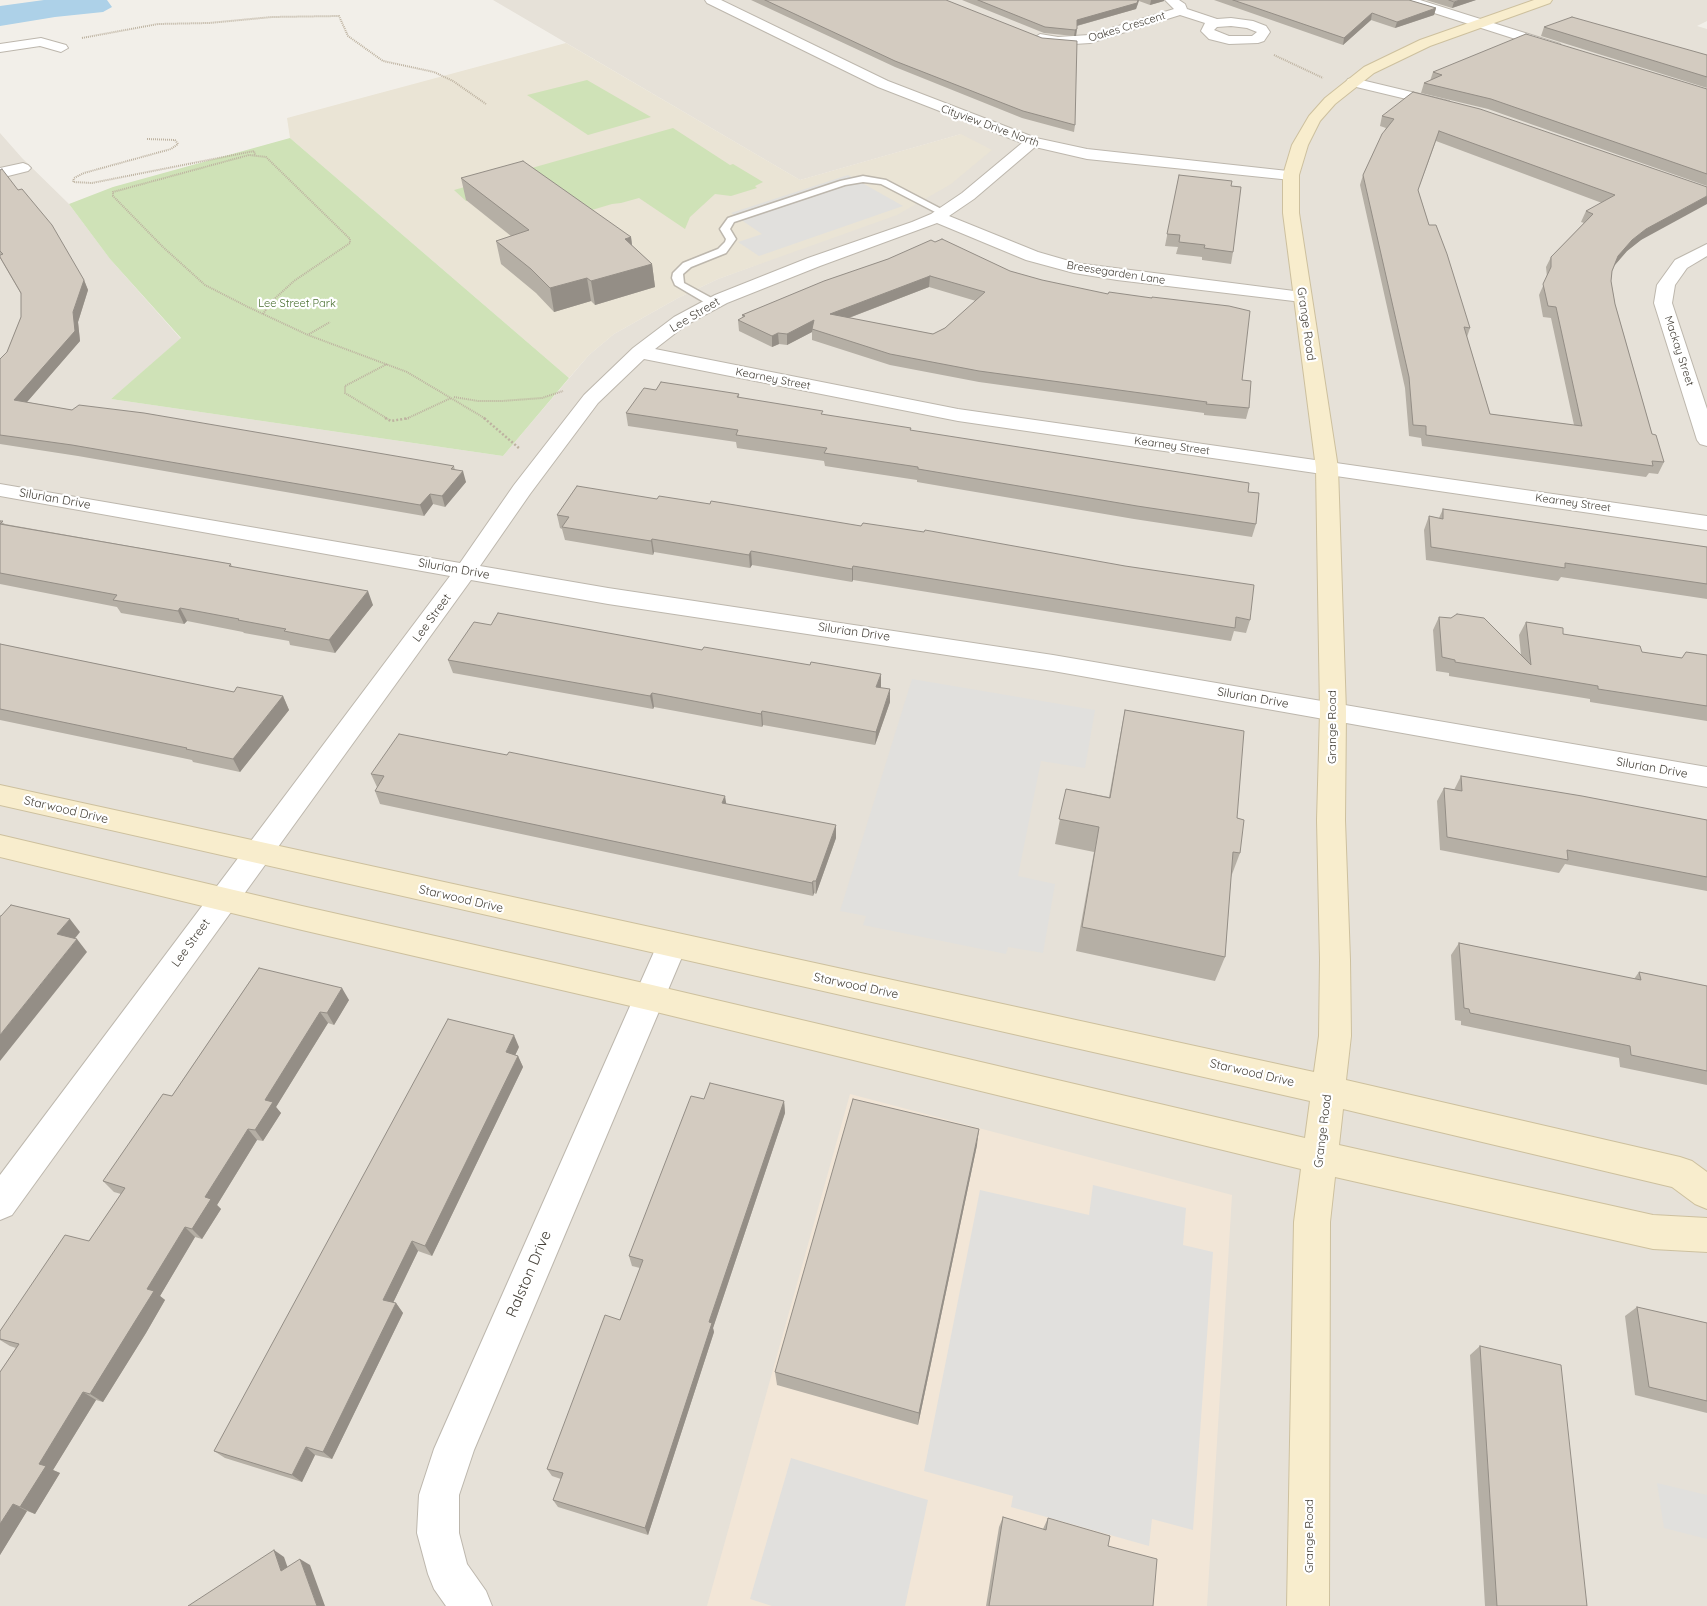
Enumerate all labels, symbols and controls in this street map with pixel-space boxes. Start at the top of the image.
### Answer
street label: Oakes Crescent [1087,9,1167,45]
street label: Cityview Drive North [939,102,1041,150]
street label: Breesegarden Lane [1066,259,1166,287]
street label: Grange Road [1294,286,1318,362]
street label: Lee Street [667,294,723,336]
park label: Lee Street Park [258,297,336,311]
street label: Mackay Street [1661,314,1697,388]
street label: Kearney Street [734,365,812,393]
street label: Kearney Street [1133,434,1211,458]
street label: Silurian Drive [18,486,92,512]
street label: Kearney Street [1534,491,1612,515]
street label: Silurian Drive [417,556,491,582]
street label: Lee Street [410,591,454,645]
street label: Silurian Drive [817,620,891,644]
street label: Silurian Drive [1216,685,1290,711]
street label: Grange Road [1325,690,1339,764]
street label: Silurian Drive [1615,755,1689,781]
street label: Starwood Drive [22,793,110,827]
street label: Starwood Drive [417,882,505,916]
street label: Lee Street [169,916,213,970]
street label: Starwood Drive [812,970,900,1002]
street label: Starwood Drive [1208,1056,1296,1090]
street label: Grange Road [1311,1093,1335,1169]
street label: Ralston Drive [503,1228,555,1320]
street label: Grange Road [1302,1499,1316,1573]

